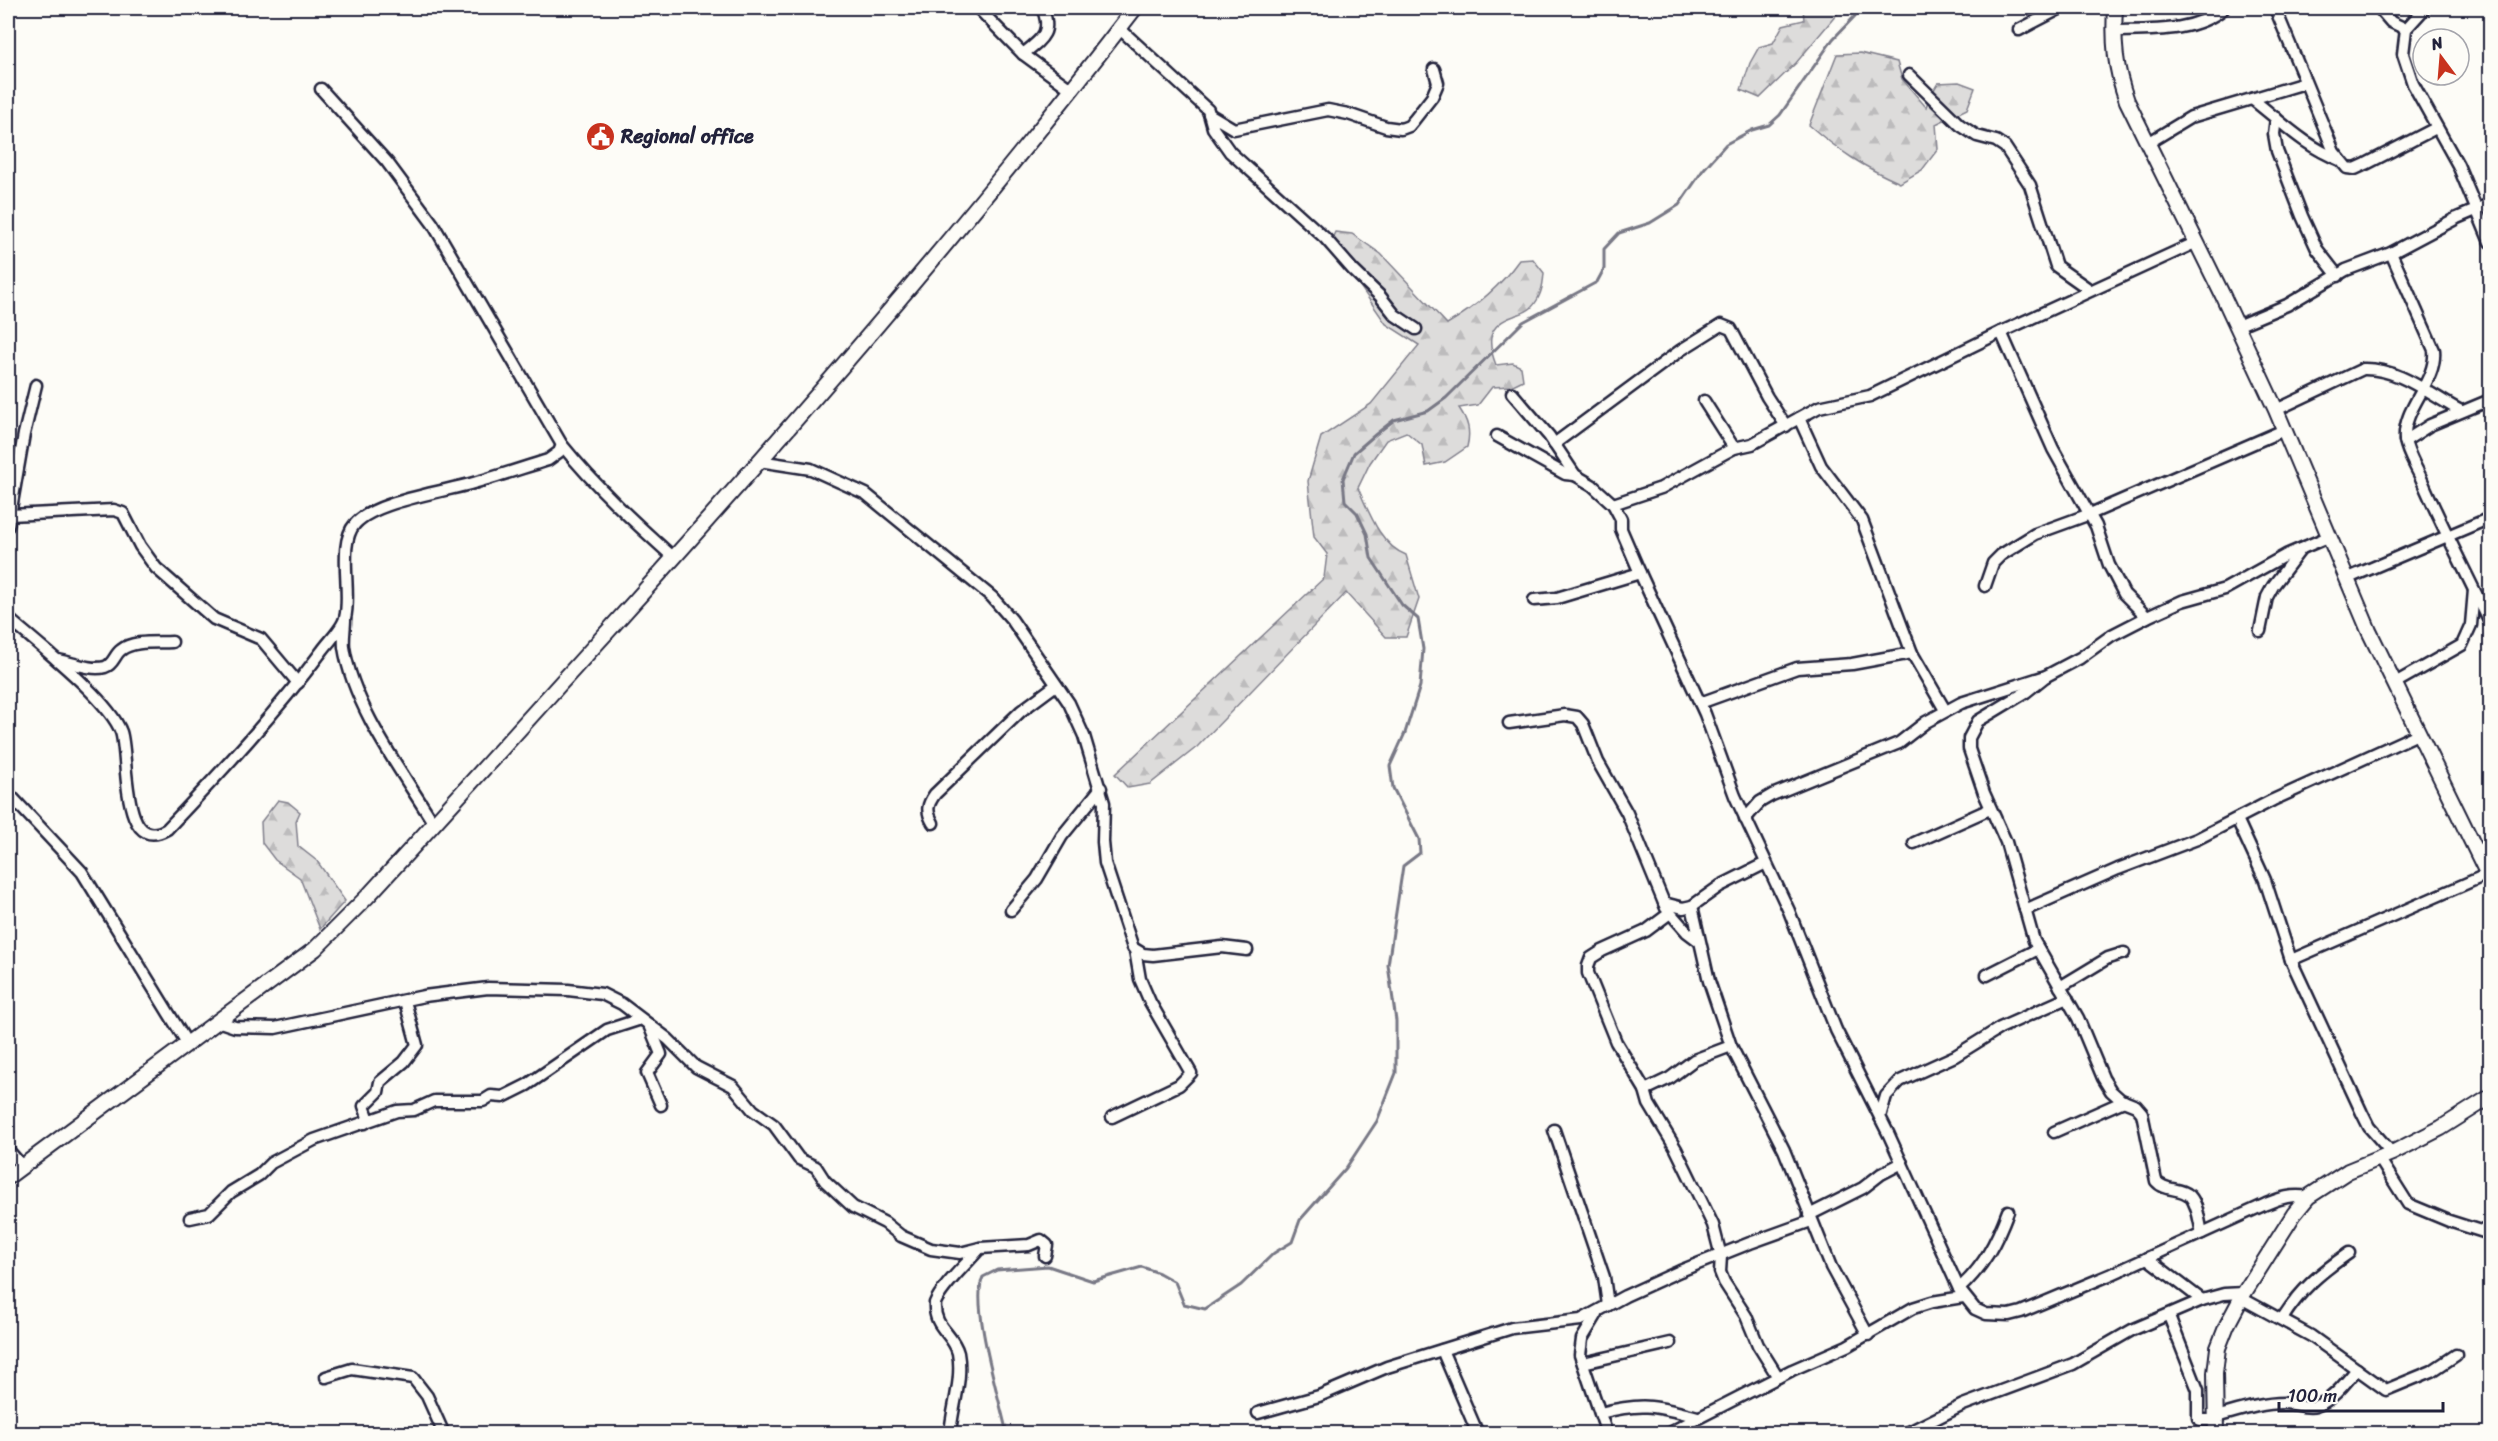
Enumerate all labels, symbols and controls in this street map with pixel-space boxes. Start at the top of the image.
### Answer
north arrow [2411,27,2471,87]
text: N [2427,27,2447,59]
place label: Regional office [620,119,754,154]
public building icon: Regional office [584,120,616,152]
scale bar [2279,1375,2442,1413]
text: 100 m [2288,1380,2337,1412]

